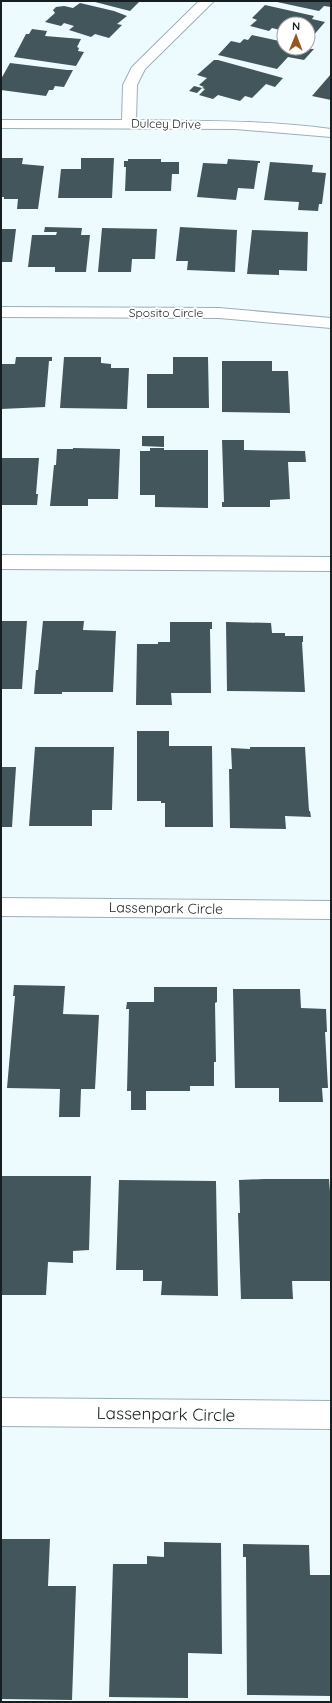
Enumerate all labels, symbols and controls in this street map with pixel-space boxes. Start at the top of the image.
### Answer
north arrow [276,16,316,56]
text: N [292,19,300,33]
street label: Dulcey Drive [131,115,201,132]
street label: Sposito Circle [129,305,203,320]
street label: Lassenpark Circle [109,898,223,918]
street label: Lassenpark Circle [97,1402,236,1425]

